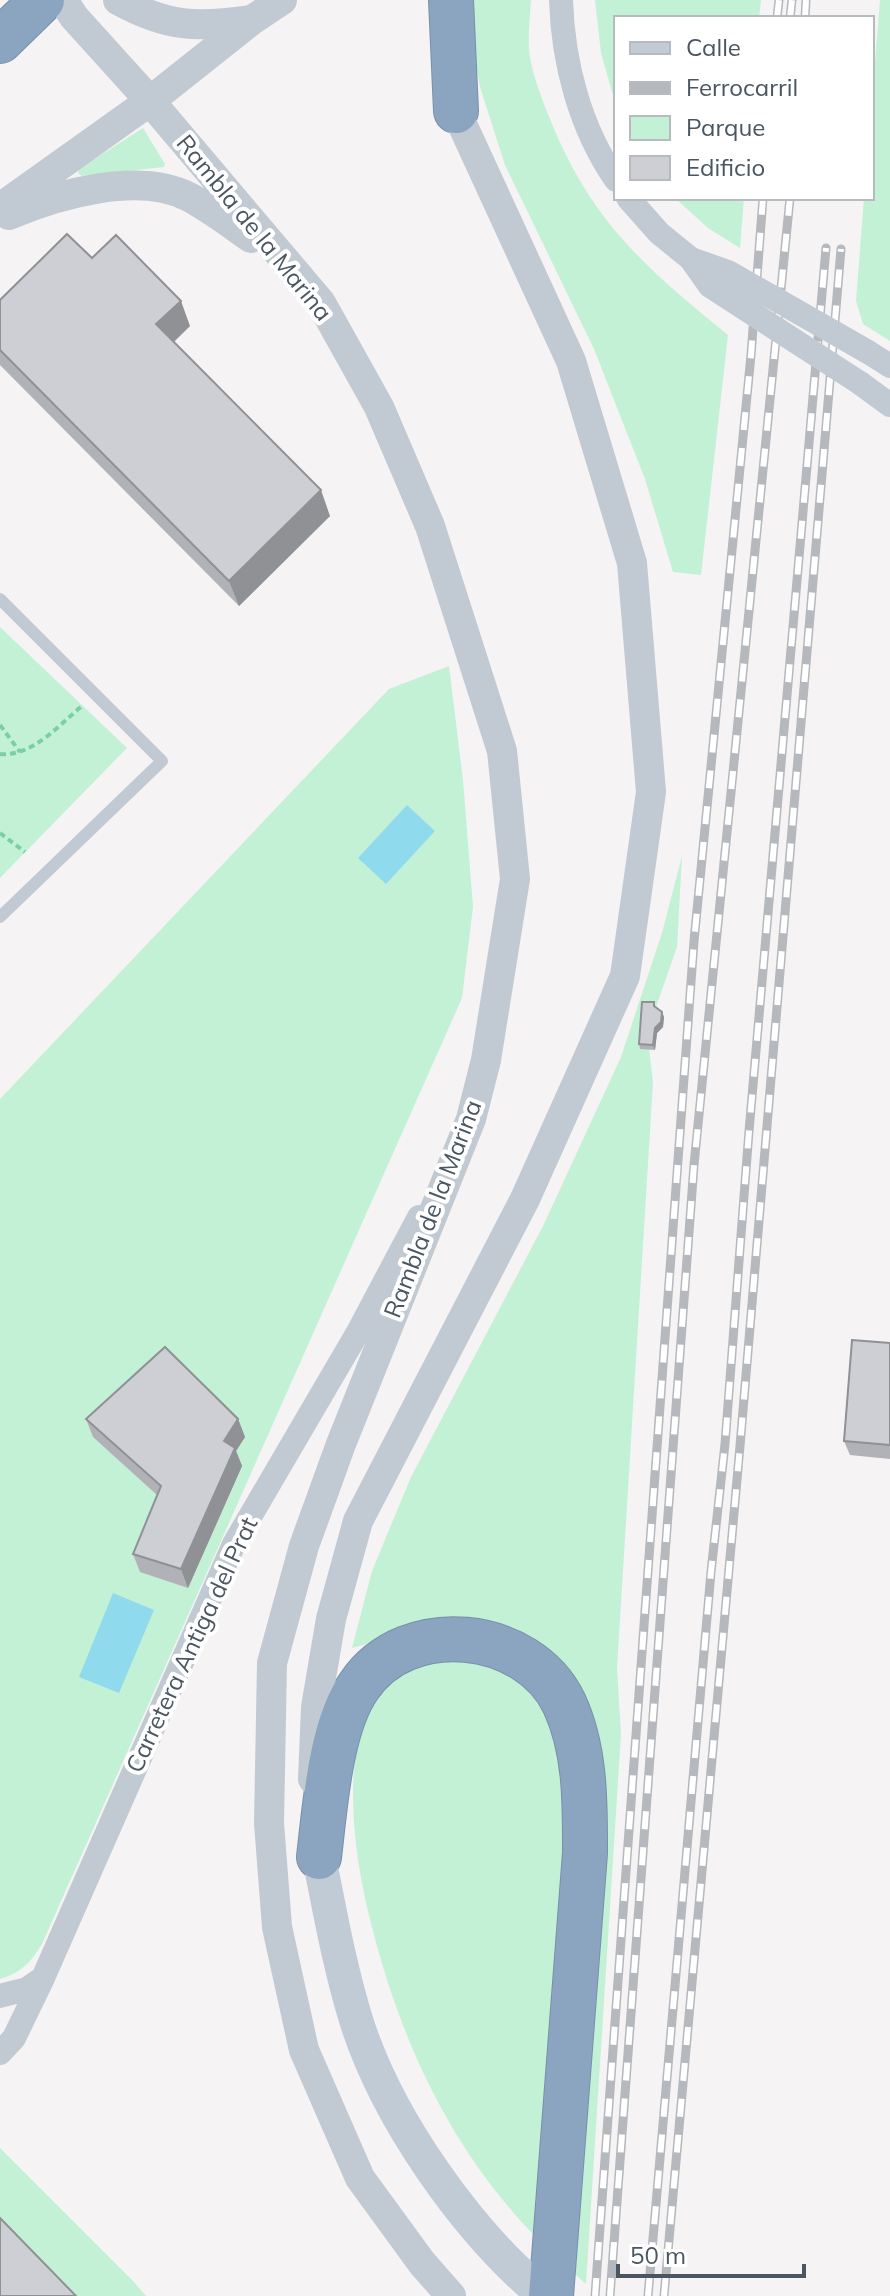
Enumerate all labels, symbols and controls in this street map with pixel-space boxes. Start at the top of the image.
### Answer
legend [614,16,874,200]
text: Calle [686,32,741,62]
text: Ferrocarril [686,72,798,102]
text: Parque [686,112,765,142]
street label: Rambla de la Marina [170,128,339,326]
text: Edificio [686,152,765,182]
street label: Rambla de la Marina [377,1096,487,1322]
street label: Carretera Antiga del Prat [119,1512,264,1777]
scale bar [618,2228,804,2278]
text: 50 m [630,2240,686,2270]

